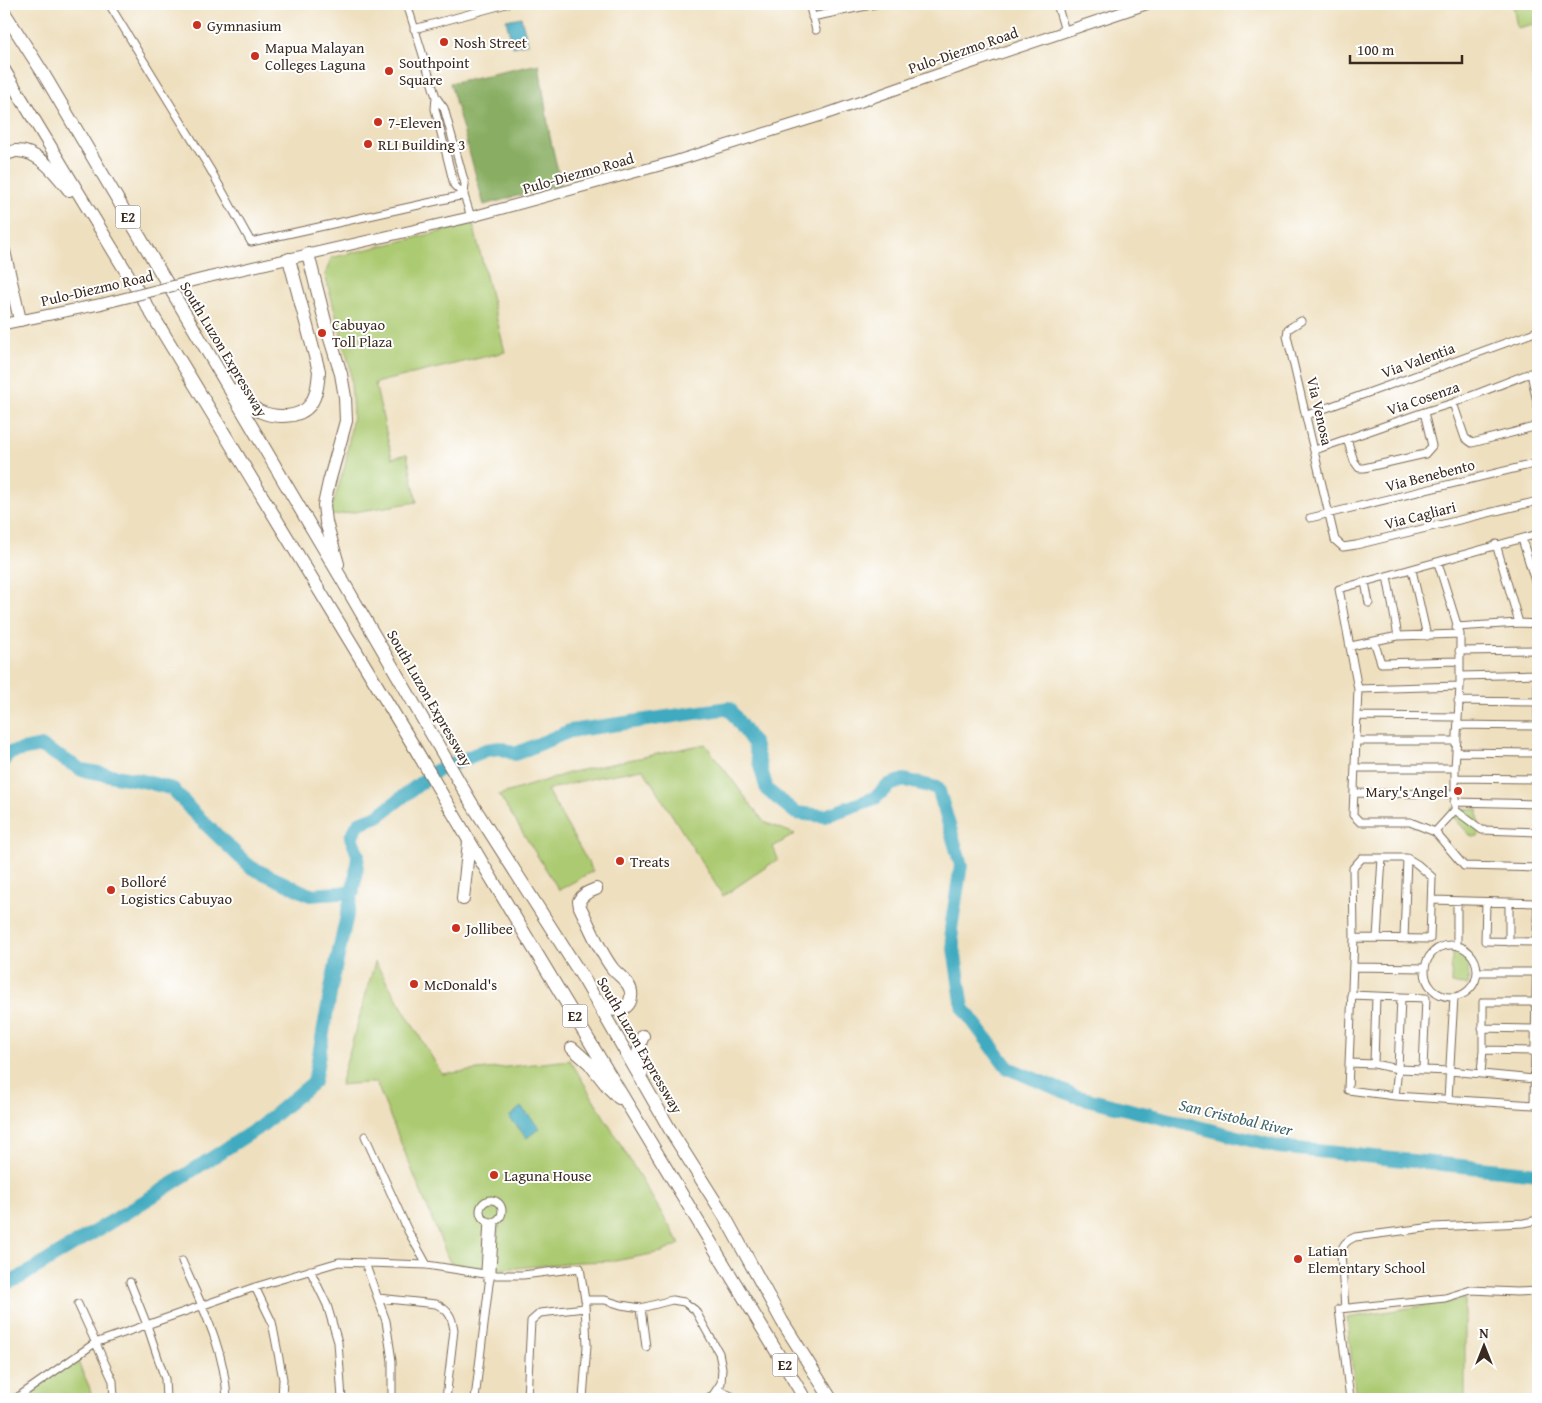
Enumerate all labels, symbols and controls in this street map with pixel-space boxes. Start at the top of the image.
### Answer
place label: Gymnasium [207,15,282,36]
marker: Gymnasium [191,19,203,31]
street label: Pulo-Diezmo Road [905,21,1021,79]
place label: Nosh Street [454,32,528,53]
scale bar [1350,32,1462,64]
marker: Nosh Street [438,36,450,48]
place label: Mapua Malayan Colleges Laguna [265,37,366,75]
text: 100 m [1357,39,1395,60]
marker: Mapua Malayan Colleges Laguna [249,50,261,62]
place label: Southpoint Square [399,52,470,90]
marker: Southpoint Square [383,65,395,77]
place label: 7-Eleven [388,112,442,133]
marker: 7-Eleven [372,116,384,128]
place label: RLI Building 3 [378,134,466,155]
marker: RLI Building 3 [362,138,374,150]
street label: Pulo-Diezmo Road [520,147,636,199]
road number: E2 [116,206,140,228]
street label: Pulo-Diezmo Road [39,265,155,311]
street label: South Luzon Expressway [175,277,273,421]
place label: Cabuyao Toll Plaza [332,314,392,352]
marker: Cabuyao Toll Plaza [316,327,328,339]
street label: Via Valentia [1378,337,1458,383]
street label: Via Venosa [1302,375,1338,447]
street label: Via Cosenza [1384,376,1462,420]
street label: Via Benebento [1383,454,1477,496]
street label: Via Cagliari [1382,496,1458,534]
street label: South Luzon Expressway [382,626,478,771]
place label: Mary's Angel [1366,781,1448,802]
marker: Mary's Angel [1452,785,1464,797]
place label: Treats [630,851,670,872]
marker: Treats [614,855,626,867]
place label: Bolloré Logistics Cabuyao [121,871,232,909]
marker: Bolloré Logistics Cabuyao [105,884,117,896]
place label: Jollibee [464,918,513,939]
marker: Jollibee [450,922,462,934]
street label: South Luzon Expressway [592,973,688,1118]
place label: McDonald's [424,974,497,995]
marker: McDonald's [408,978,420,990]
road number: E2 [562,1004,588,1028]
water label: San Cristobal River [1177,1092,1296,1142]
place label: Laguna House [504,1165,592,1186]
marker: Laguna House [488,1169,500,1181]
place label: Latian Elementary School [1308,1240,1426,1278]
marker: Latian Elementary School [1292,1253,1304,1265]
north arrow [1460,1320,1510,1370]
text: N [1479,1323,1489,1343]
road number: E2 [772,1354,798,1376]

